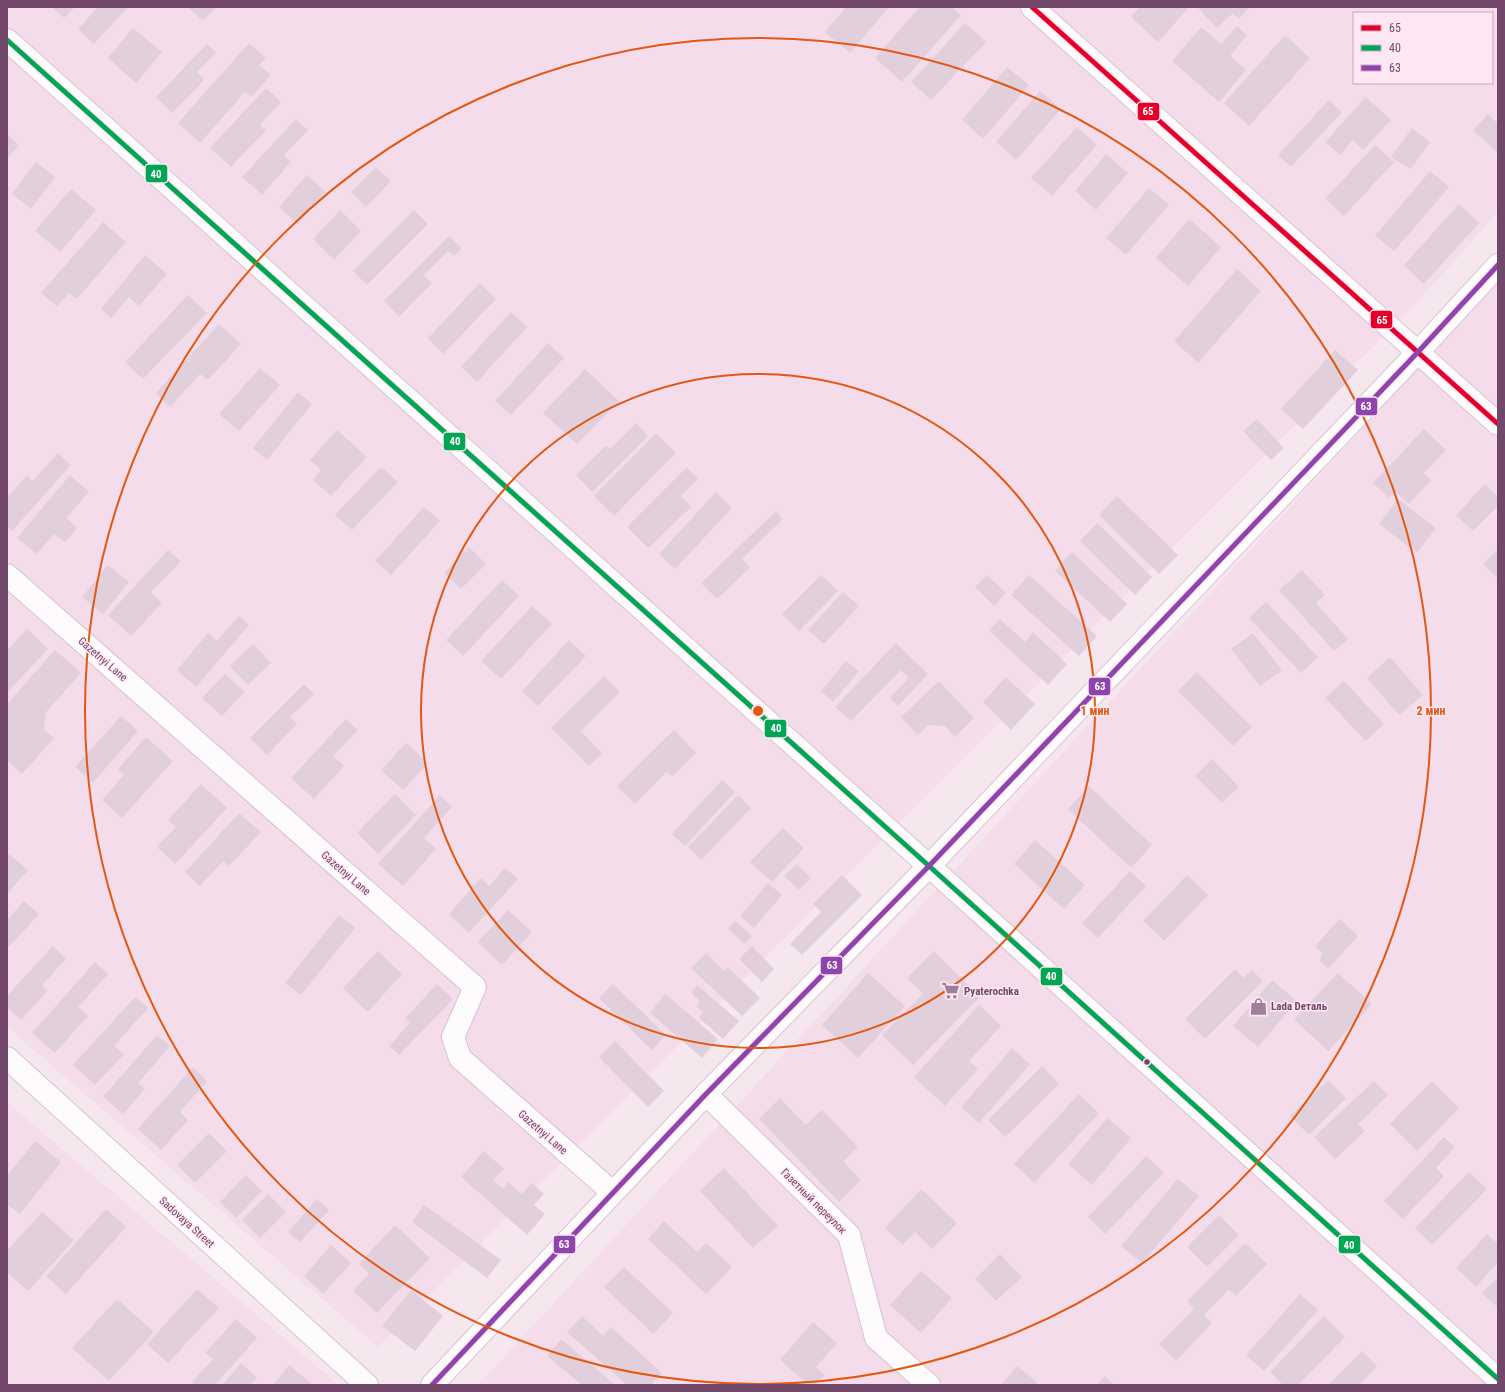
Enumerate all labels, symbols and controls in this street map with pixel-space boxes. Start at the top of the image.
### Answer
legend [1353,12,1493,84]
text: 65 [1389,21,1401,35]
text: 40 [1389,41,1401,55]
text: 63 [1389,61,1401,75]
line badge: 65 [1137,102,1160,121]
text: 65 [1142,105,1154,118]
line badge: 40 [145,164,168,183]
text: 40 [150,168,162,181]
line badge: 65 [1370,310,1393,329]
text: 65 [1376,314,1388,327]
line badge: 63 [1355,397,1378,416]
text: 63 [1360,400,1372,413]
line badge: 40 [443,432,466,451]
text: 40 [449,435,461,448]
street label: Gazetnyi Lane [75,635,130,684]
line badge: 63 [1088,677,1111,696]
text: 63 [1094,680,1106,693]
centre of rings [751,704,765,718]
text: 1 мин [1081,704,1109,718]
text: 2 мин [1417,704,1445,718]
line badge: 40 [764,719,787,738]
text: 40 [770,722,782,735]
street label: Gazetnyi Lane [318,849,373,898]
line badge: 63 [820,956,843,975]
text: 63 [826,959,838,972]
line badge: 40 [1040,967,1063,986]
text: 40 [1045,970,1057,983]
supermarket icon: Pyaterochka [941,981,961,1001]
place label: Pyaterochka [964,985,1019,998]
shop icon: Lada Dеталь [1248,996,1268,1016]
place label: Lada Dеталь [1271,1000,1328,1013]
unlabelled marker [1142,1057,1152,1067]
street label: Gazetnyi Lane [515,1108,570,1157]
street label: Газетный переулок [778,1166,850,1237]
street label: Sadovaya Street [156,1194,217,1251]
line badge: 63 [553,1235,576,1254]
line badge: 40 [1338,1235,1361,1254]
text: 63 [558,1238,570,1251]
text: 40 [1343,1239,1355,1252]

